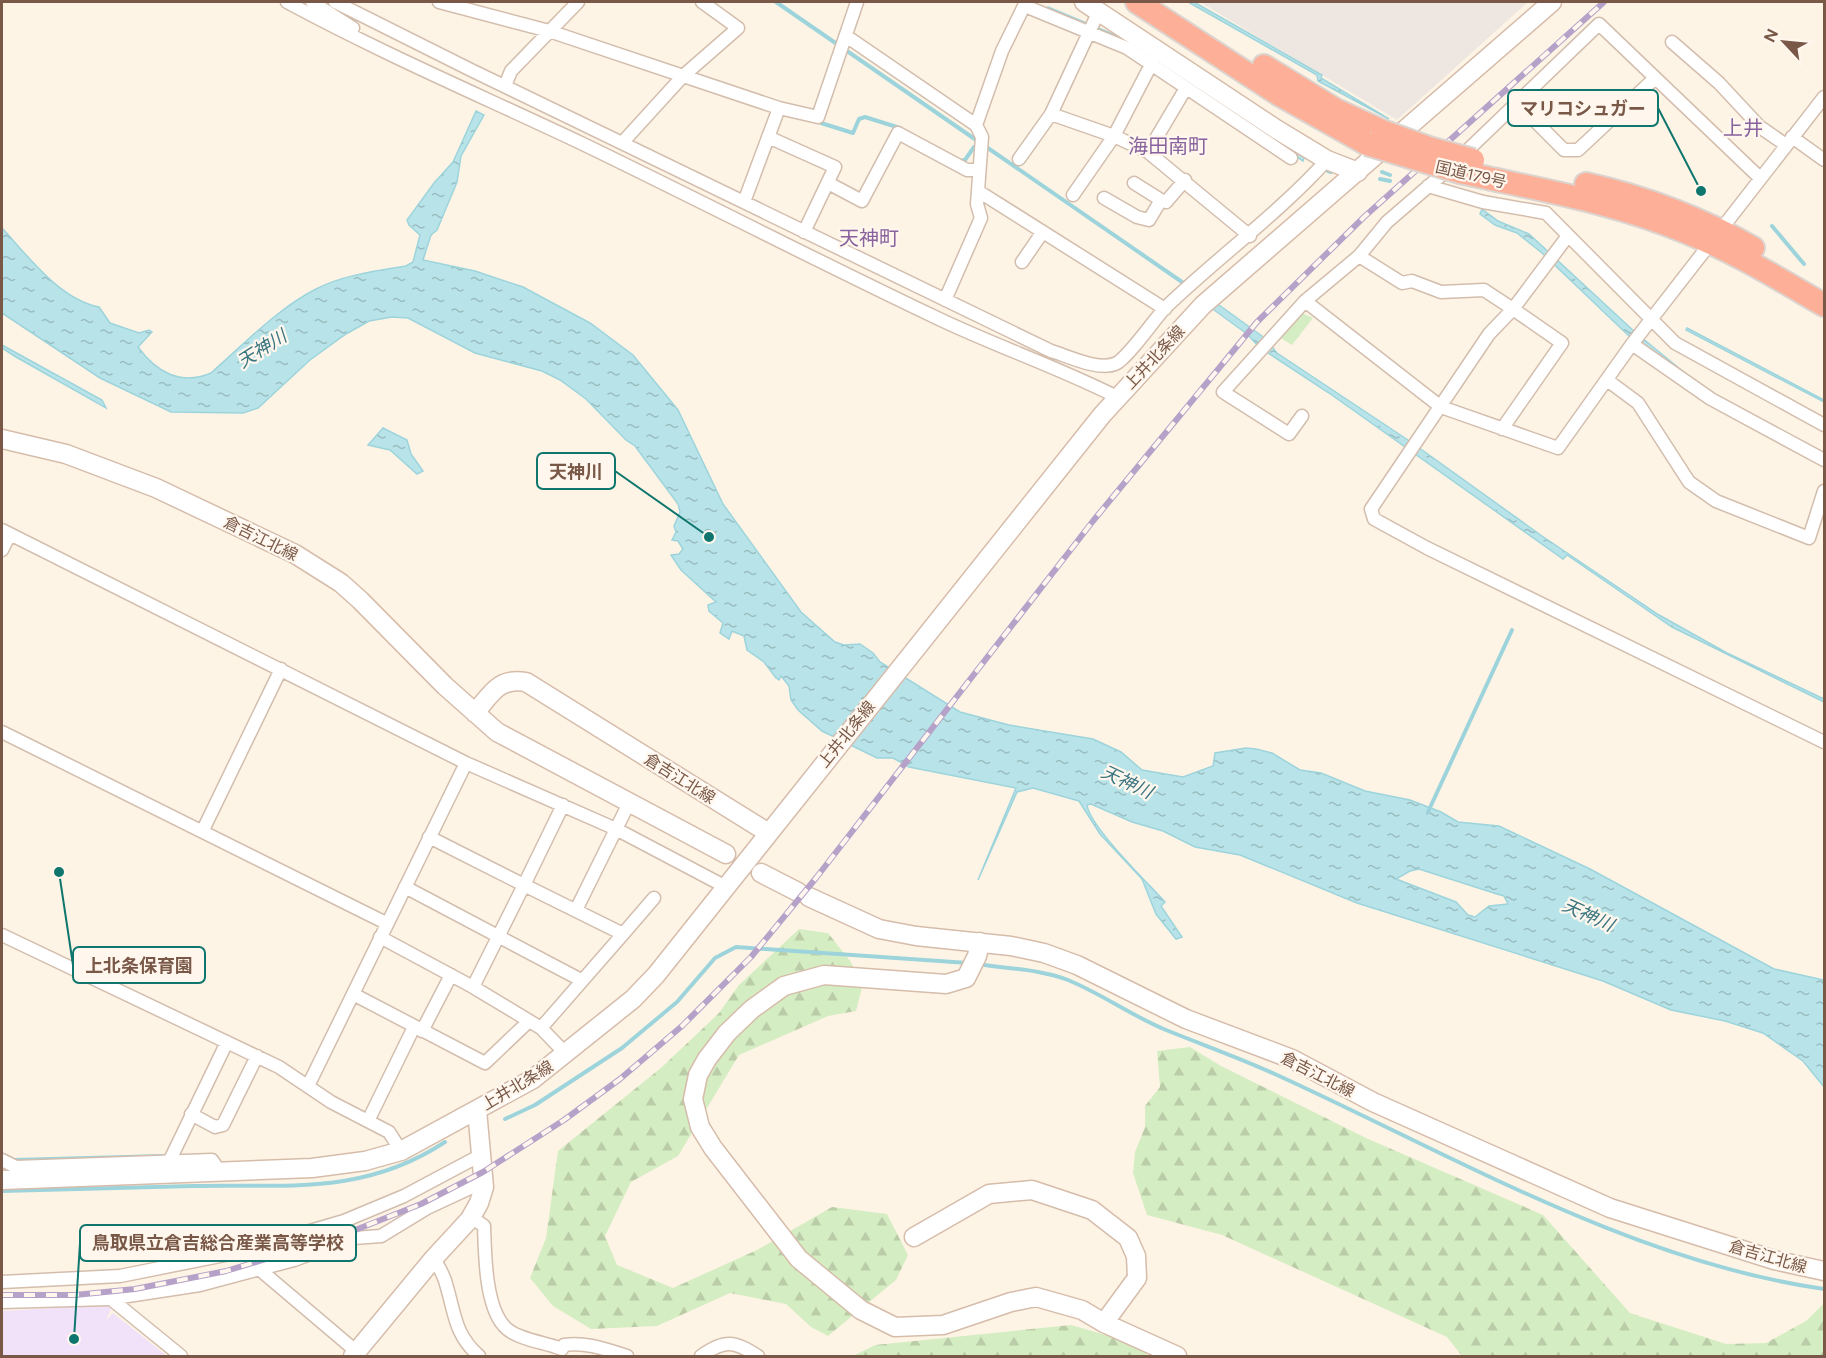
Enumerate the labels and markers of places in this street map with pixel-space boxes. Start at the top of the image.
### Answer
callout: マリコシュガー [1508,90,1658,126]
callout: 天神川 [537,453,615,489]
callout: 上北条保育園 [73,947,205,983]
callout: 鳥取県立倉吉総合産業高等学校 [80,1225,356,1261]

